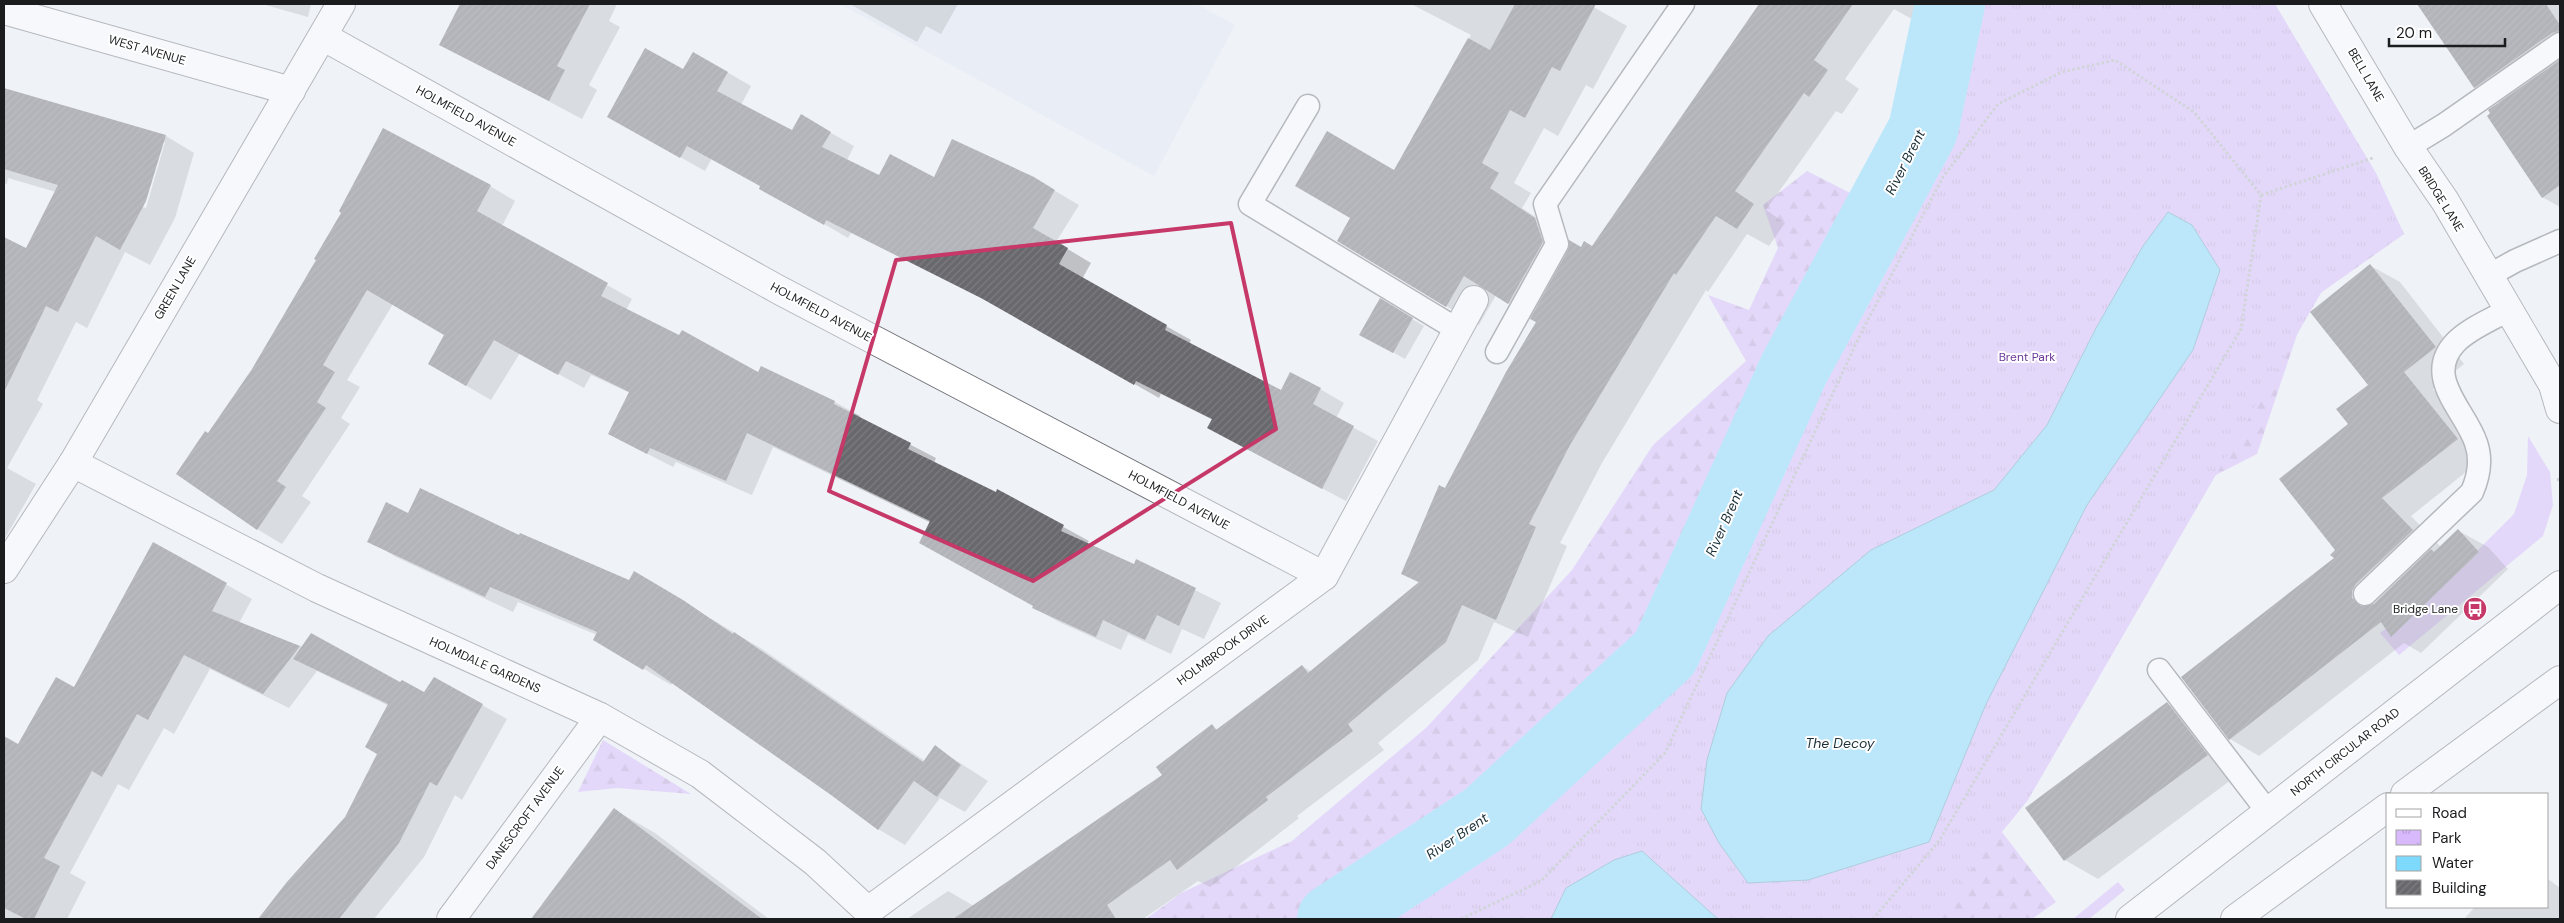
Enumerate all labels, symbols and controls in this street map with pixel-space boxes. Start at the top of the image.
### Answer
scale bar [2389,15,2505,47]
text: 20 m [2396,23,2432,43]
street label: WEST AVENUE [107,31,188,69]
street label: BELL LANE [2344,45,2388,105]
street label: HOLMFIELD AVENUE [413,82,519,150]
water label: River Brent [1881,126,1929,198]
street label: BRIDGE LANE [2415,163,2467,235]
street label: GREEN LANE [150,253,200,323]
street label: HOLMFIELD AVENUE [768,279,874,346]
park label: Brent Park [1999,349,2055,365]
street label: HOLMFIELD AVENUE [1126,467,1232,534]
water label: River Brent [1701,486,1747,559]
bus stop icon: Bridge Lane [2462,596,2488,622]
place label: Bridge Lane [2393,601,2458,617]
street label: HOLMBROOK DRIVE [1174,611,1272,689]
street label: HOLMDALE GARDENS [427,633,543,697]
street label: NORTH CIRCULAR ROAD [2287,704,2403,800]
water label: The Decoy [1805,734,1876,752]
street label: DANESCROFT AVENUE [482,763,568,873]
legend [2386,793,2549,908]
text: Road [2432,803,2467,823]
water label: River Brent [1423,808,1492,863]
text: Park [2432,828,2462,848]
text: Water [2432,853,2474,873]
text: Building [2432,878,2487,898]

